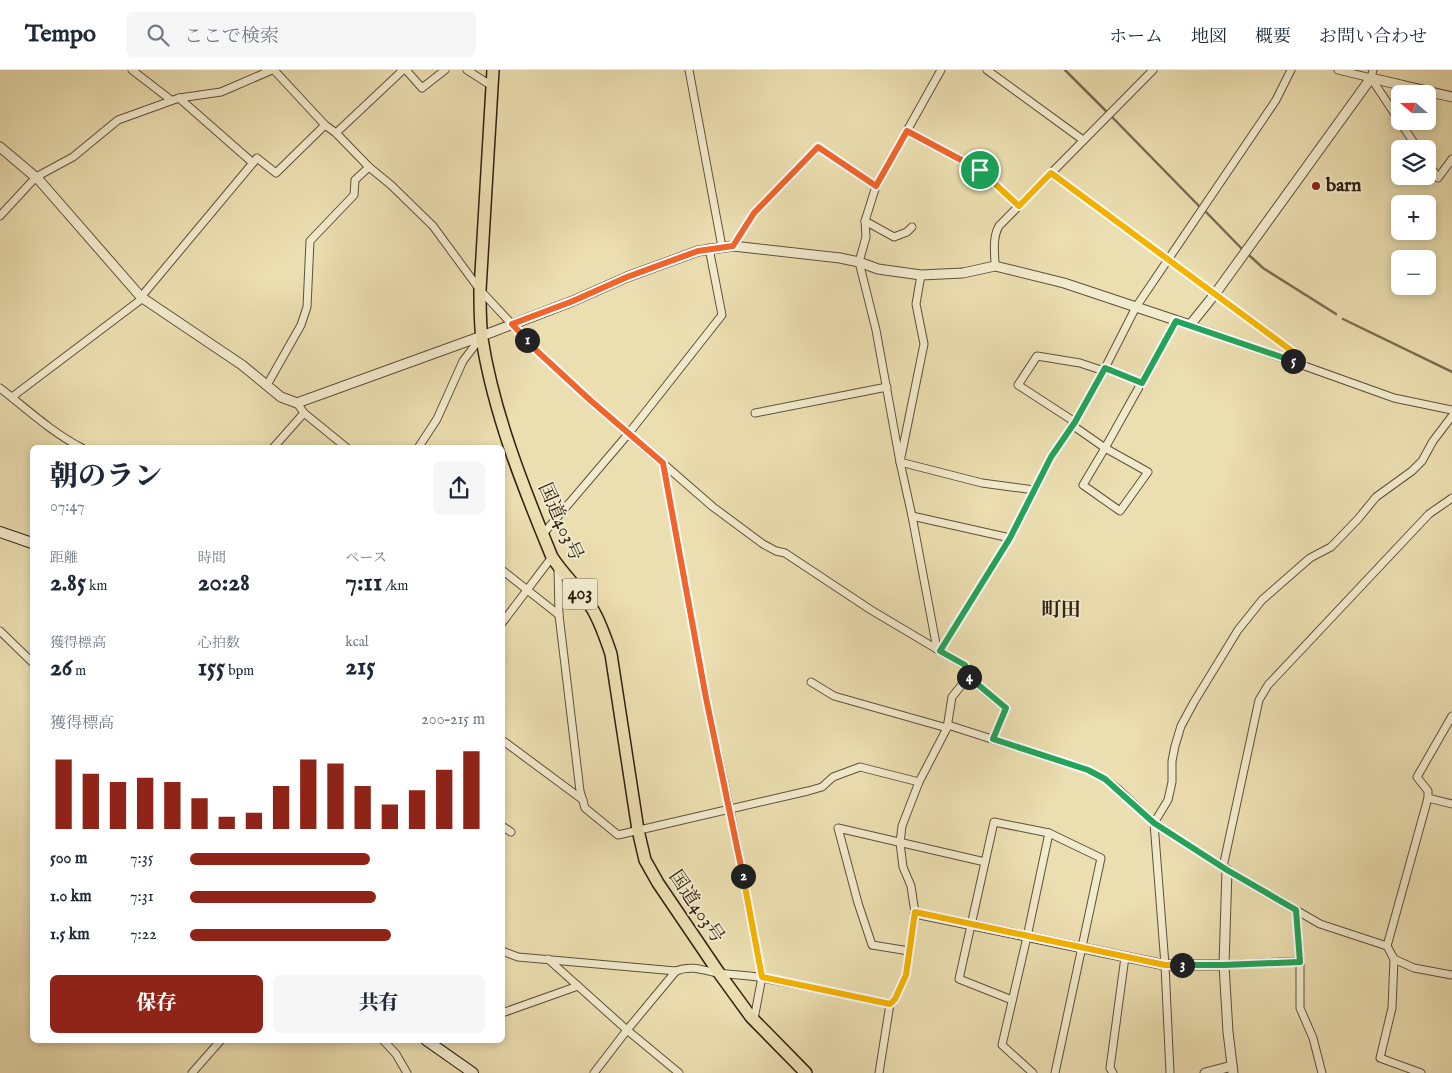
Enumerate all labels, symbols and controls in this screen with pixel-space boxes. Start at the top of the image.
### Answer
search box [126,12,476,57]
text: Tempo [25,19,96,50]
icon: search [144,21,172,49]
text: ここで検索 [184,25,279,49]
text: ホーム [1109,26,1163,49]
text: 地図 [1191,26,1227,49]
text: 概要 [1255,26,1291,49]
text: お問い合わせ [1319,26,1427,49]
north arrow [1391,85,1436,130]
map controls [1391,85,1436,295]
button: layers [1391,140,1436,185]
pin [959,149,1001,191]
icon: arrive [966,156,994,184]
place label: barn [1325,174,1361,198]
marker: barn [1310,180,1322,192]
button: + [1391,195,1436,240]
button: − [1391,250,1436,295]
pin: 1 [514,328,540,352]
text: 1 [525,331,530,349]
pin: 5 [1280,348,1306,374]
text: 5 [1291,352,1296,370]
text: 朝のラン [50,460,162,495]
button: share [433,462,485,514]
street label: 国道403号 [532,479,588,565]
text: 07:47 [50,497,84,517]
text: 距離 [50,549,78,567]
text: 時間 [198,549,226,567]
text: ペース [345,549,387,567]
text: 2.85 [50,567,86,599]
text: 20:28 [198,567,250,599]
text: 7:11 [345,567,382,599]
text: km [86,577,107,595]
text: /km [382,577,408,595]
road number: 403 [562,578,598,610]
district label: 町田 [1041,598,1081,623]
text: kcal [345,633,369,651]
text: 獲得標高 [50,634,106,652]
text: 心拍数 [198,634,240,652]
text: 215 [345,651,375,683]
text: 26 [50,652,72,684]
text: 155 [198,652,225,684]
text: m [72,662,86,680]
text: bpm [225,662,254,680]
pin: 4 [956,664,982,690]
text: 4 [966,668,973,686]
text: 200–215 m [421,710,485,730]
text: 獲得標高 [50,714,114,734]
text: 500 m [50,849,87,869]
text: 7:35 [130,849,153,869]
pin: 2 [730,864,756,888]
street label: 国道403号 [663,866,729,948]
text: 2 [740,867,747,885]
text: 1.0 km [50,887,92,907]
text: 7:31 [130,887,154,907]
text: 1.5 km [50,925,90,945]
text: 7:22 [130,925,157,945]
pin: 3 [1170,952,1194,978]
text: 3 [1180,956,1185,974]
button: 保存 [50,975,263,1033]
button: 共有 [273,975,485,1033]

